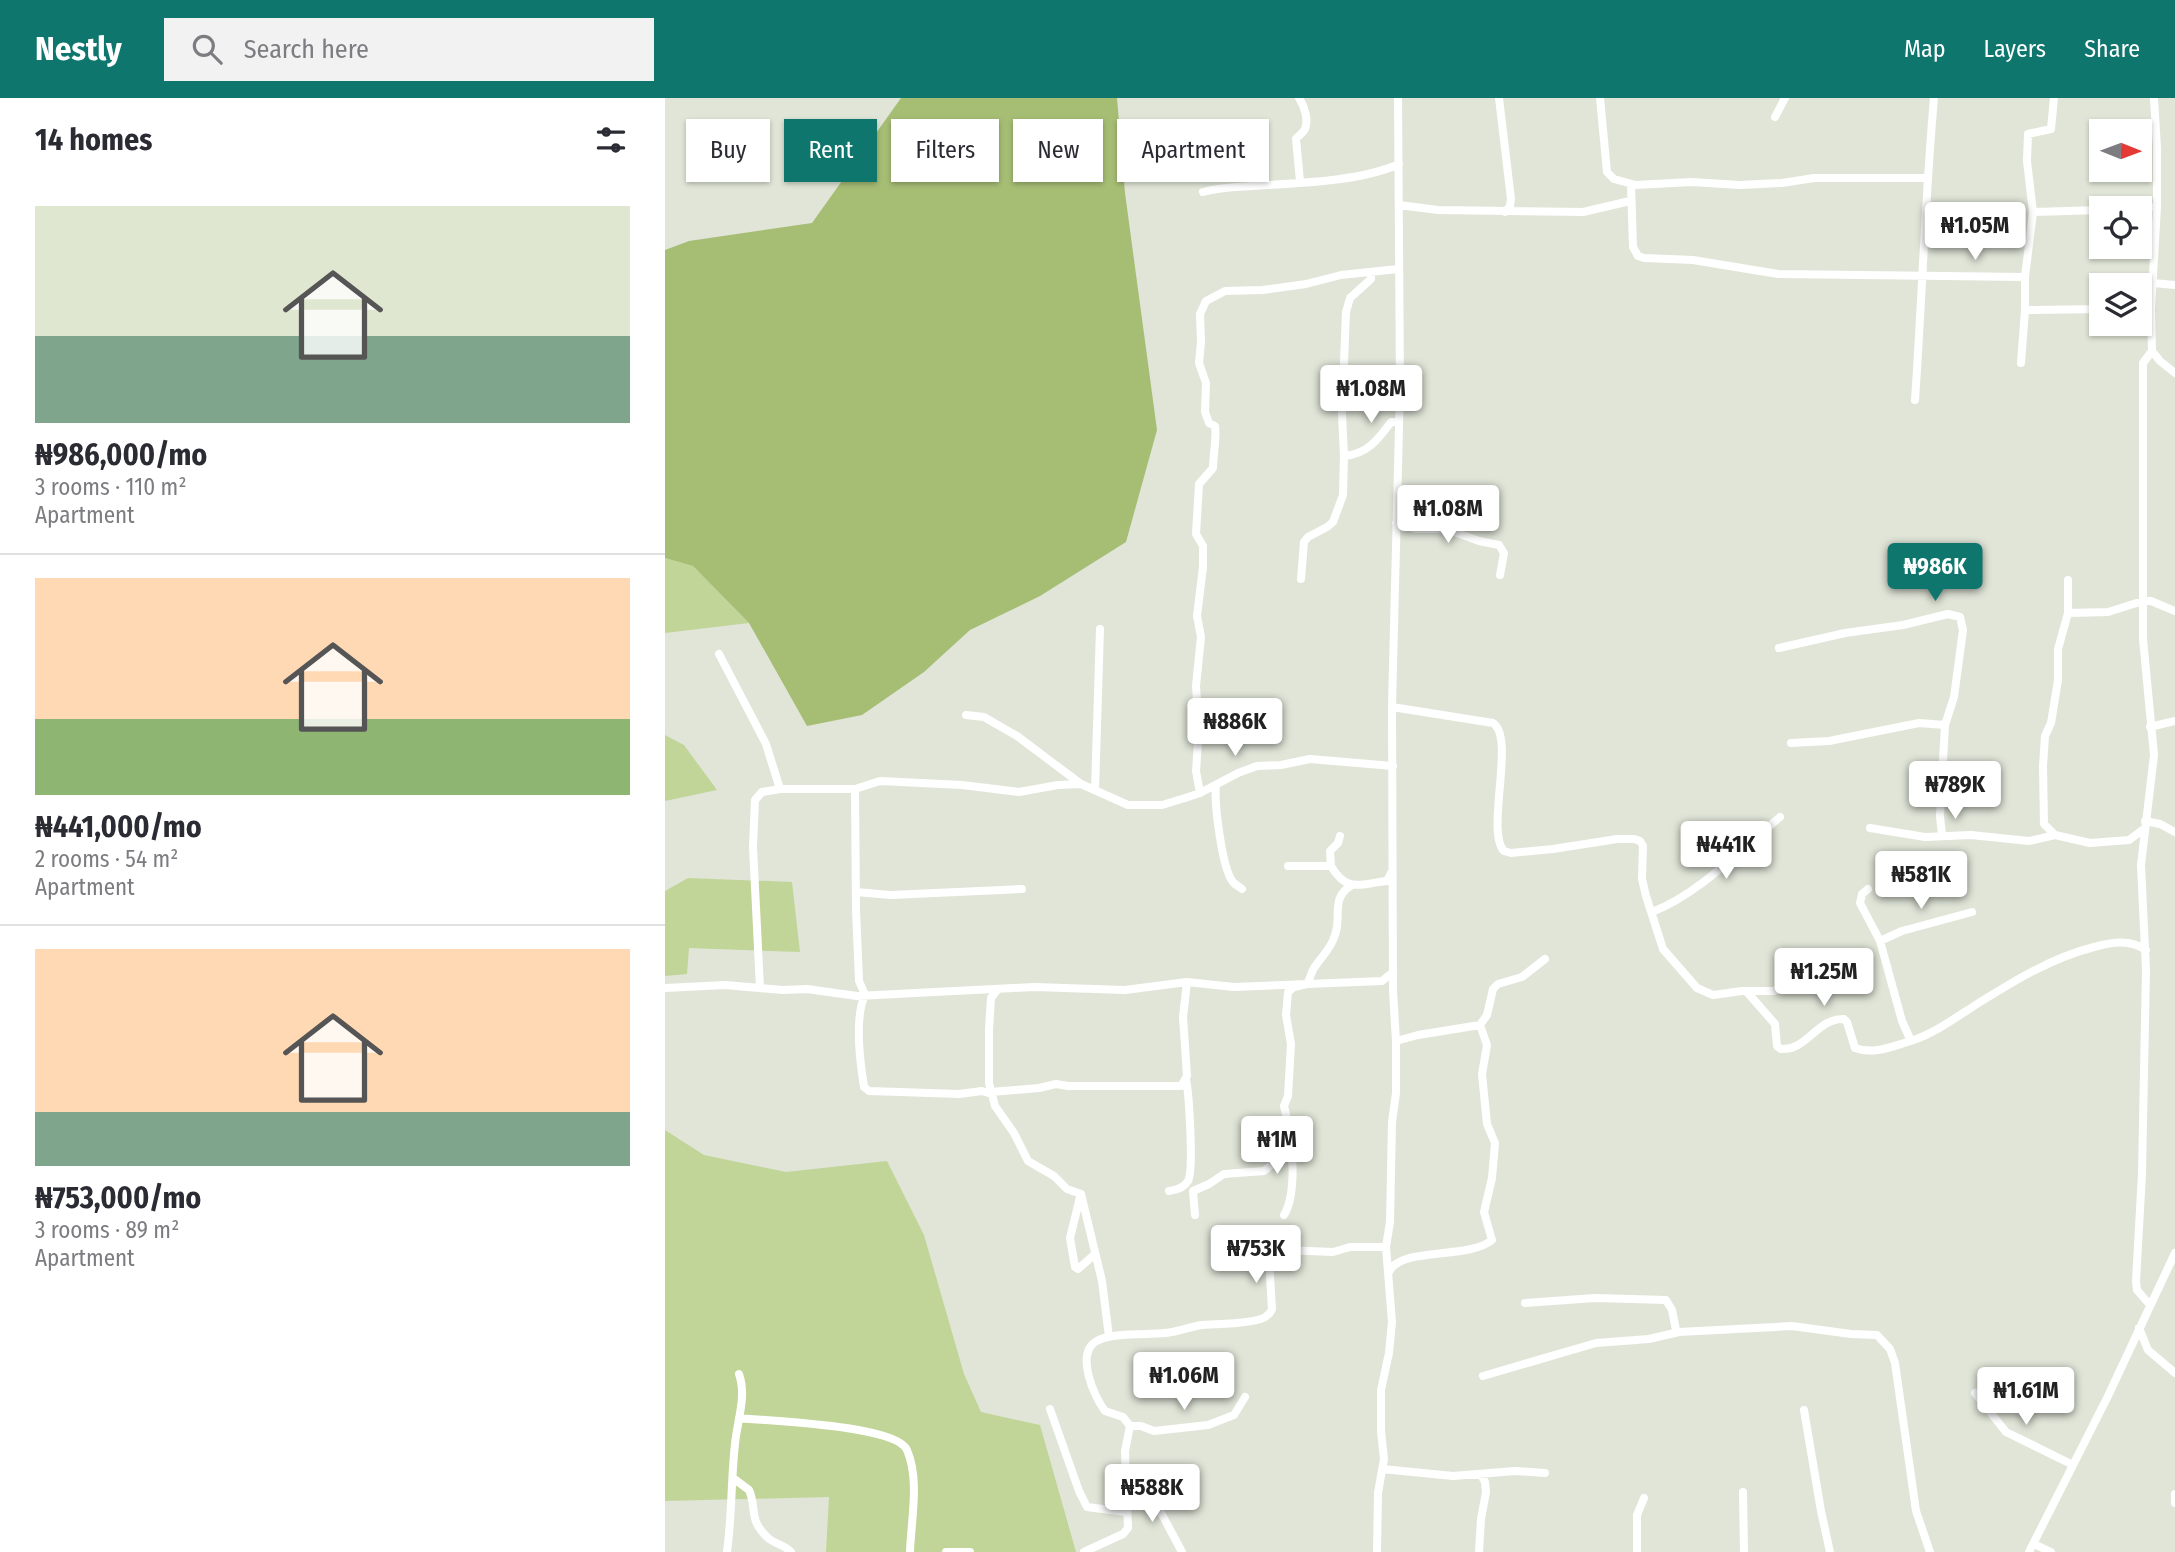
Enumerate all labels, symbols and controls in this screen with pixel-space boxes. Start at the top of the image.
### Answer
search box [164,18,654,81]
text: Nestly [35,29,122,69]
icon: search [188,30,226,68]
text: Search here [244,34,369,65]
text: Map [1904,35,1946,63]
text: Layers [1984,35,2046,63]
text: Share [2084,35,2140,63]
chip: Buy [686,119,770,182]
chip: Rent [784,119,877,182]
chip: Filters [891,119,999,182]
chip: New [1013,119,1103,182]
chip: Apartment [1117,119,1269,182]
north arrow [2089,119,2153,182]
map controls [2089,119,2152,336]
icon: filters [592,121,630,159]
text: 14 homes [35,122,152,158]
button: locate [2089,196,2152,259]
pin: ₦1.05M [1918,202,2032,262]
text: ₦1.05M [1941,211,2009,239]
icon: home [270,252,396,378]
button: layers [2089,273,2152,336]
pin: ₦1.08M [1314,366,1428,425]
text: ₦1.08M [1336,374,1406,402]
text: ₦986,000/mo [35,437,207,473]
text: 3 rooms · 110 m² [35,473,186,501]
pin: ₦1.08M [1391,486,1505,545]
text: ₦1.08M [1413,494,1483,522]
text: Apartment [35,501,135,529]
pin: ₦986K [1886,544,1984,603]
text: ₦986K [1904,552,1967,580]
icon: home [270,624,396,750]
pin: ₦886K [1186,698,1284,758]
text: ₦886K [1203,707,1267,735]
pin: ₦789K [1906,762,2004,821]
text: ₦789K [1925,770,1985,798]
text: ₦441,000/mo [35,809,202,845]
pin: ₦441K [1677,822,1775,881]
text: ₦441K [1697,830,1755,858]
text: 2 rooms · 54 m² [35,845,178,873]
pin: ₦581K [1872,852,1970,911]
text: ₦581K [1891,860,1951,888]
text: Apartment [35,873,135,901]
pin: ₦1.25M [1767,948,1881,1008]
text: ₦1.25M [1790,957,1858,985]
icon: home [270,995,396,1121]
pin: ₦1M [1243,1116,1311,1176]
text: ₦1M [1257,1125,1297,1153]
text: ₦753,000/mo [35,1180,201,1216]
text: 3 rooms · 89 m² [35,1216,179,1244]
pin: ₦753K [1207,1226,1305,1285]
text: ₦753K [1227,1234,1285,1262]
text: Apartment [35,1244,135,1272]
pin: ₦1.06M [1127,1352,1241,1412]
text: ₦1.06M [1149,1361,1219,1389]
pin: ₦1.61M [1969,1368,2083,1427]
text: ₦1.61M [1993,1376,2059,1404]
pin: ₦588K [1103,1464,1201,1524]
text: ₦588K [1121,1473,1183,1501]

